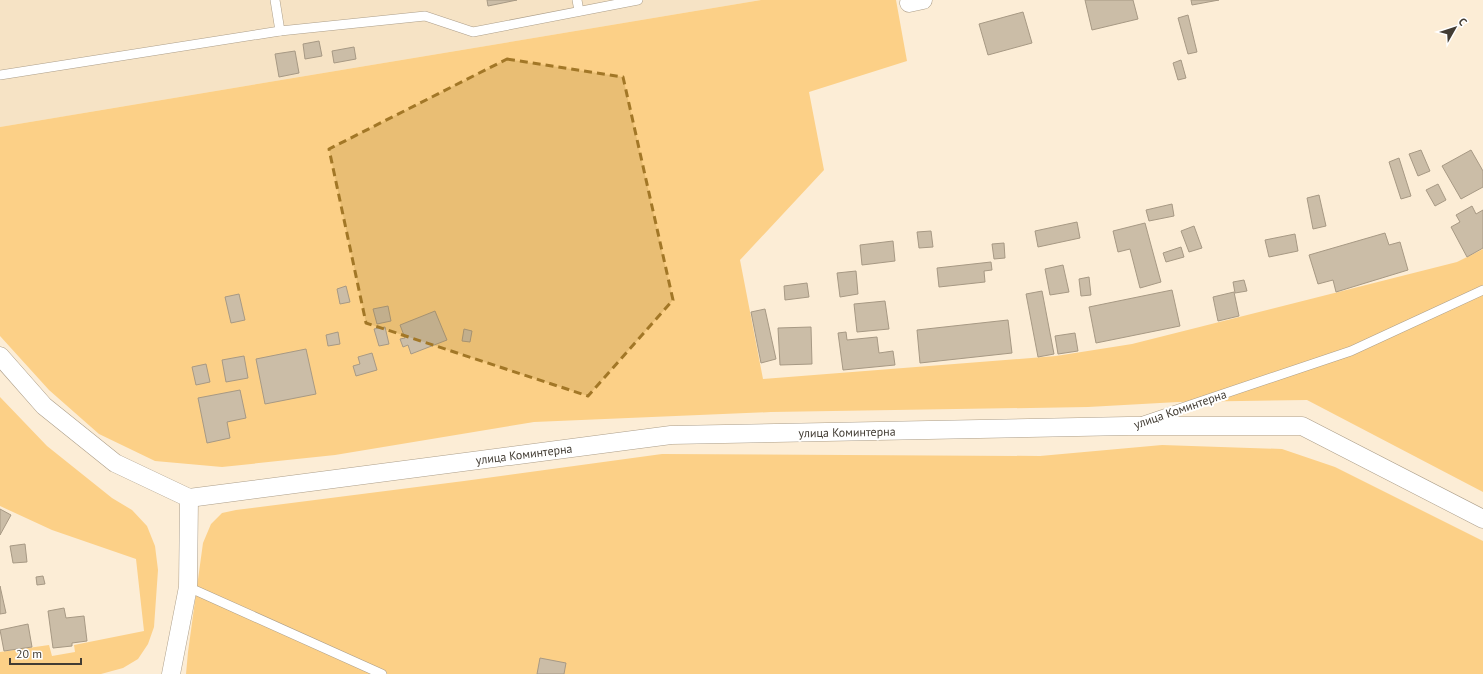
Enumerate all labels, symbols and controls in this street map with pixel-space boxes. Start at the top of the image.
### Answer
north arrow [1435,8,1475,48]
text: С [1455,15,1470,29]
street label: улица Коминтерна [1132,386,1228,432]
street label: улица Коминтерна [798,424,896,440]
street label: улица Коминтерна [475,441,573,467]
scale bar [10,640,81,666]
text: 20 m [16,646,42,661]

